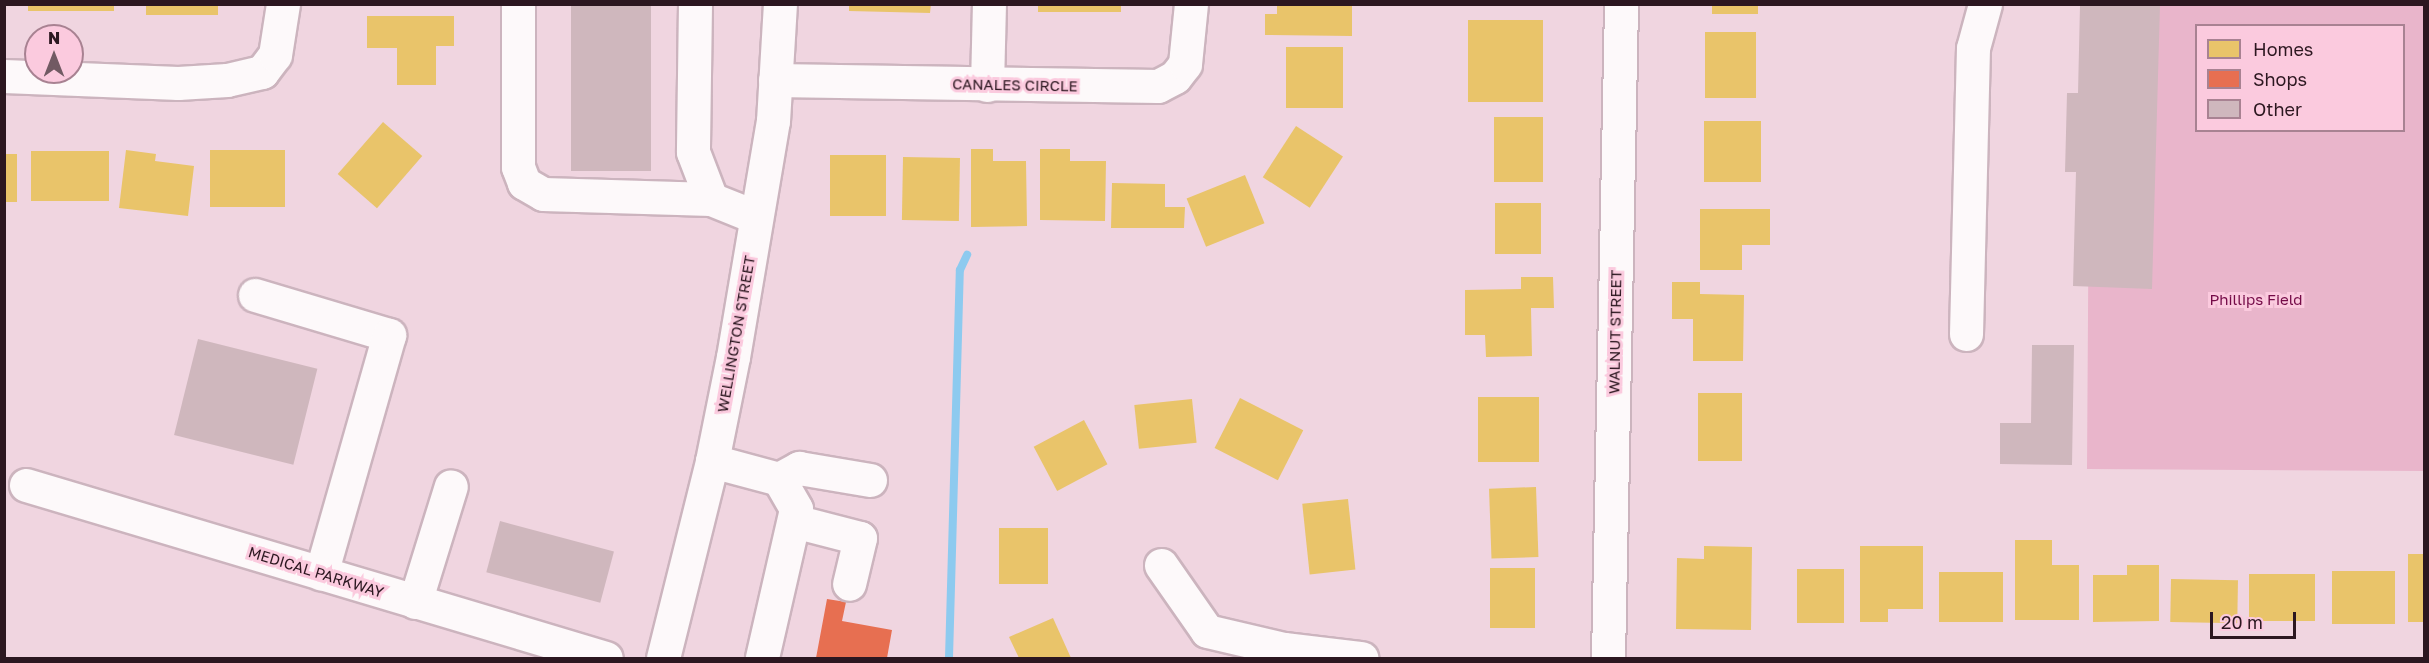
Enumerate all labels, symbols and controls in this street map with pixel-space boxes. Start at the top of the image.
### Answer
north arrow [24,24,84,84]
legend [2195,24,2405,132]
text: N [48,28,60,48]
text: Homes [2253,38,2313,60]
text: Shops [2253,68,2307,90]
street label: CANALES CIRCLE [952,75,1078,95]
text: Other [2253,98,2302,120]
street label: WELLINGTON STREET [713,254,759,414]
street label: WALNUT STREET [1605,270,1625,394]
park label: Phillips Field [2209,291,2303,309]
street label: MEDICAL PARKWAY [246,543,386,601]
scale bar [2213,600,2298,638]
text: 20 m [2221,611,2263,633]

